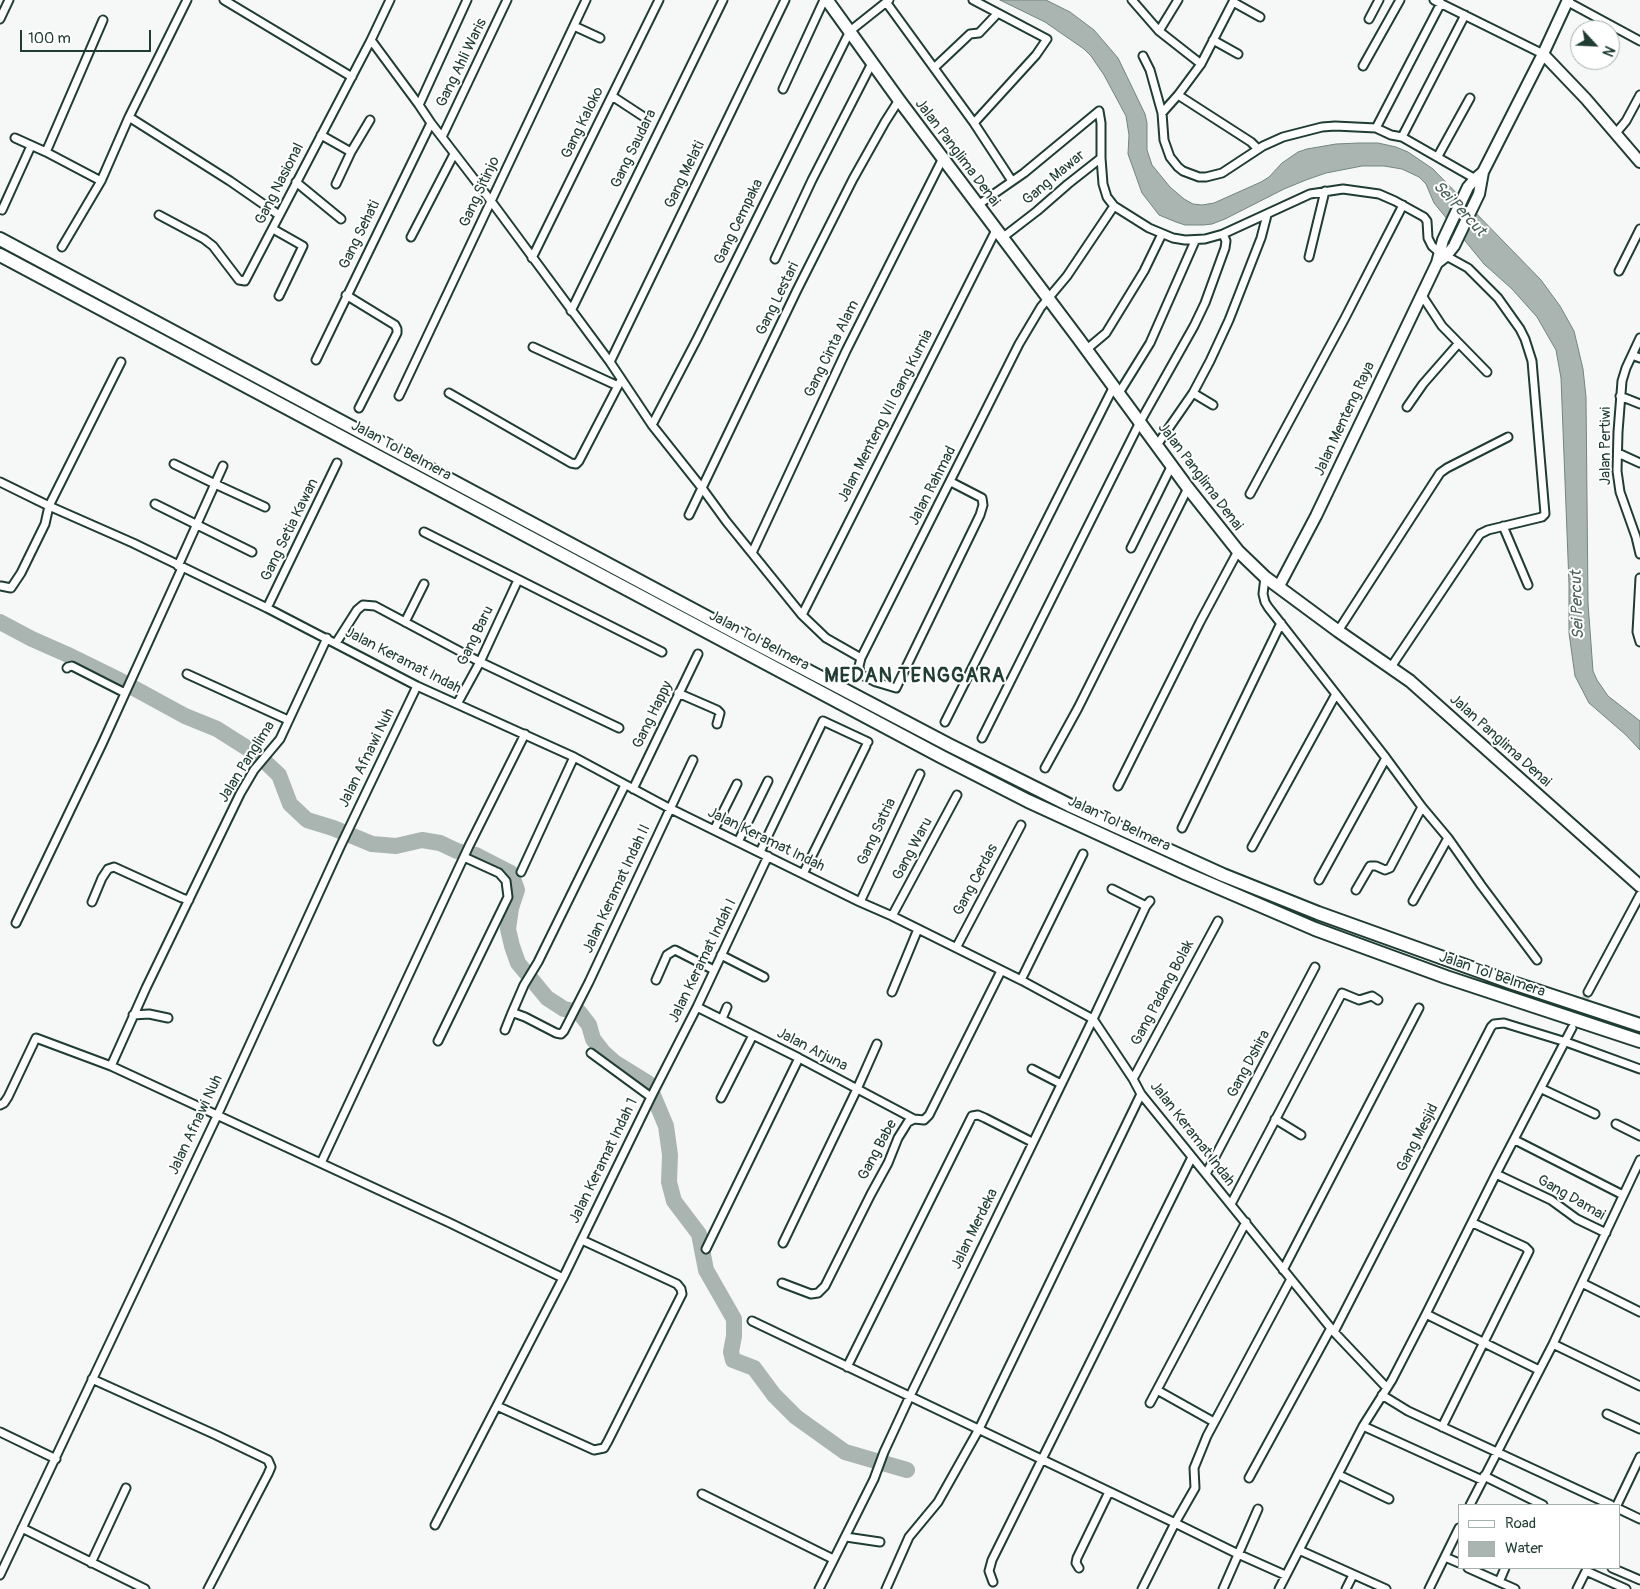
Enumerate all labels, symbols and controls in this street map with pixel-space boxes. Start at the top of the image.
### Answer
street label: Gang Ahli Waris [433,16,491,110]
scale bar [22,20,154,52]
north arrow [1570,20,1620,70]
text: 100 m [28,29,71,48]
text: N [1598,43,1618,59]
street label: Gang Kaloko [558,84,608,162]
street label: Jalan Panglima Denai [911,96,1003,210]
street label: Gang Saudara [607,107,661,191]
street label: Gang Melati [661,138,709,212]
street label: Gang Nasional [252,140,308,228]
street label: Gang Mawar [1019,147,1089,209]
street label: Gang Sitinjo [456,154,504,230]
street label: Gang Cempaka [711,176,767,268]
water label: Sei Percut [1429,177,1489,241]
street label: Gang Sehati [336,198,384,272]
street label: Gang Lestari [753,259,803,339]
street label: Gang Cinta Alam [801,298,863,400]
street label: Jalan Menteng VII Gang Kurnia [835,327,937,505]
street label: Jalan Menteng Raya [1311,359,1379,479]
street label: Jalan Pertiwi [1597,407,1615,485]
street label: Jalan Tol Belmera [348,417,454,485]
street label: Jalan Panglima Denai [1154,420,1246,534]
street label: Jalan Rahmad [905,443,961,529]
street label: Gang Setia Kawan [257,476,323,584]
water label: Sei Percut [1567,570,1589,640]
street label: Gang Baru [454,603,498,669]
street label: Jalan Tol Belmera [706,607,812,675]
street label: Jalan Keramat Indah [342,624,464,698]
district label: MEDAN TENGGARA [822,665,1008,689]
street label: Gang Happy [629,678,677,752]
street label: Jalan Panglima Denai [1446,691,1554,791]
street label: Jalan Afnawi Nuh [335,705,399,811]
street label: Jalan Panglima [215,718,279,806]
street label: Jalan Tol Belmera [1065,792,1173,856]
street label: Gang Satria [854,796,900,868]
street label: Jalan Keramat Indah [705,804,827,876]
street label: Gang Waru [889,815,937,883]
street label: Jalan Keramat Indah II [579,822,655,956]
street label: Gang Cerdas [950,841,1002,919]
street label: Jalan Keramat Indah I [665,896,741,1026]
street label: Gang Padang Bolak [1128,937,1198,1049]
street label: Jalan Tol Belmera [1437,948,1547,1002]
street label: Jalan Arjuna [773,1024,851,1076]
street label: Gang Dshira [1224,1027,1274,1101]
street label: Jalan Afnawi Nuh [165,1072,227,1178]
street label: Jalan Keramat Indah [1146,1078,1238,1190]
street label: Jalan Keramat Indah 1 [566,1095,642,1227]
street label: Gang Mesjid [1393,1101,1443,1175]
street label: Gang Babe [855,1117,901,1183]
street label: Gang Damai [1534,1171,1608,1225]
street label: Jalan Merdeka [948,1186,1002,1272]
legend [1458,1504,1620,1569]
text: Road [1505,1514,1536,1533]
text: Water [1505,1539,1543,1558]

